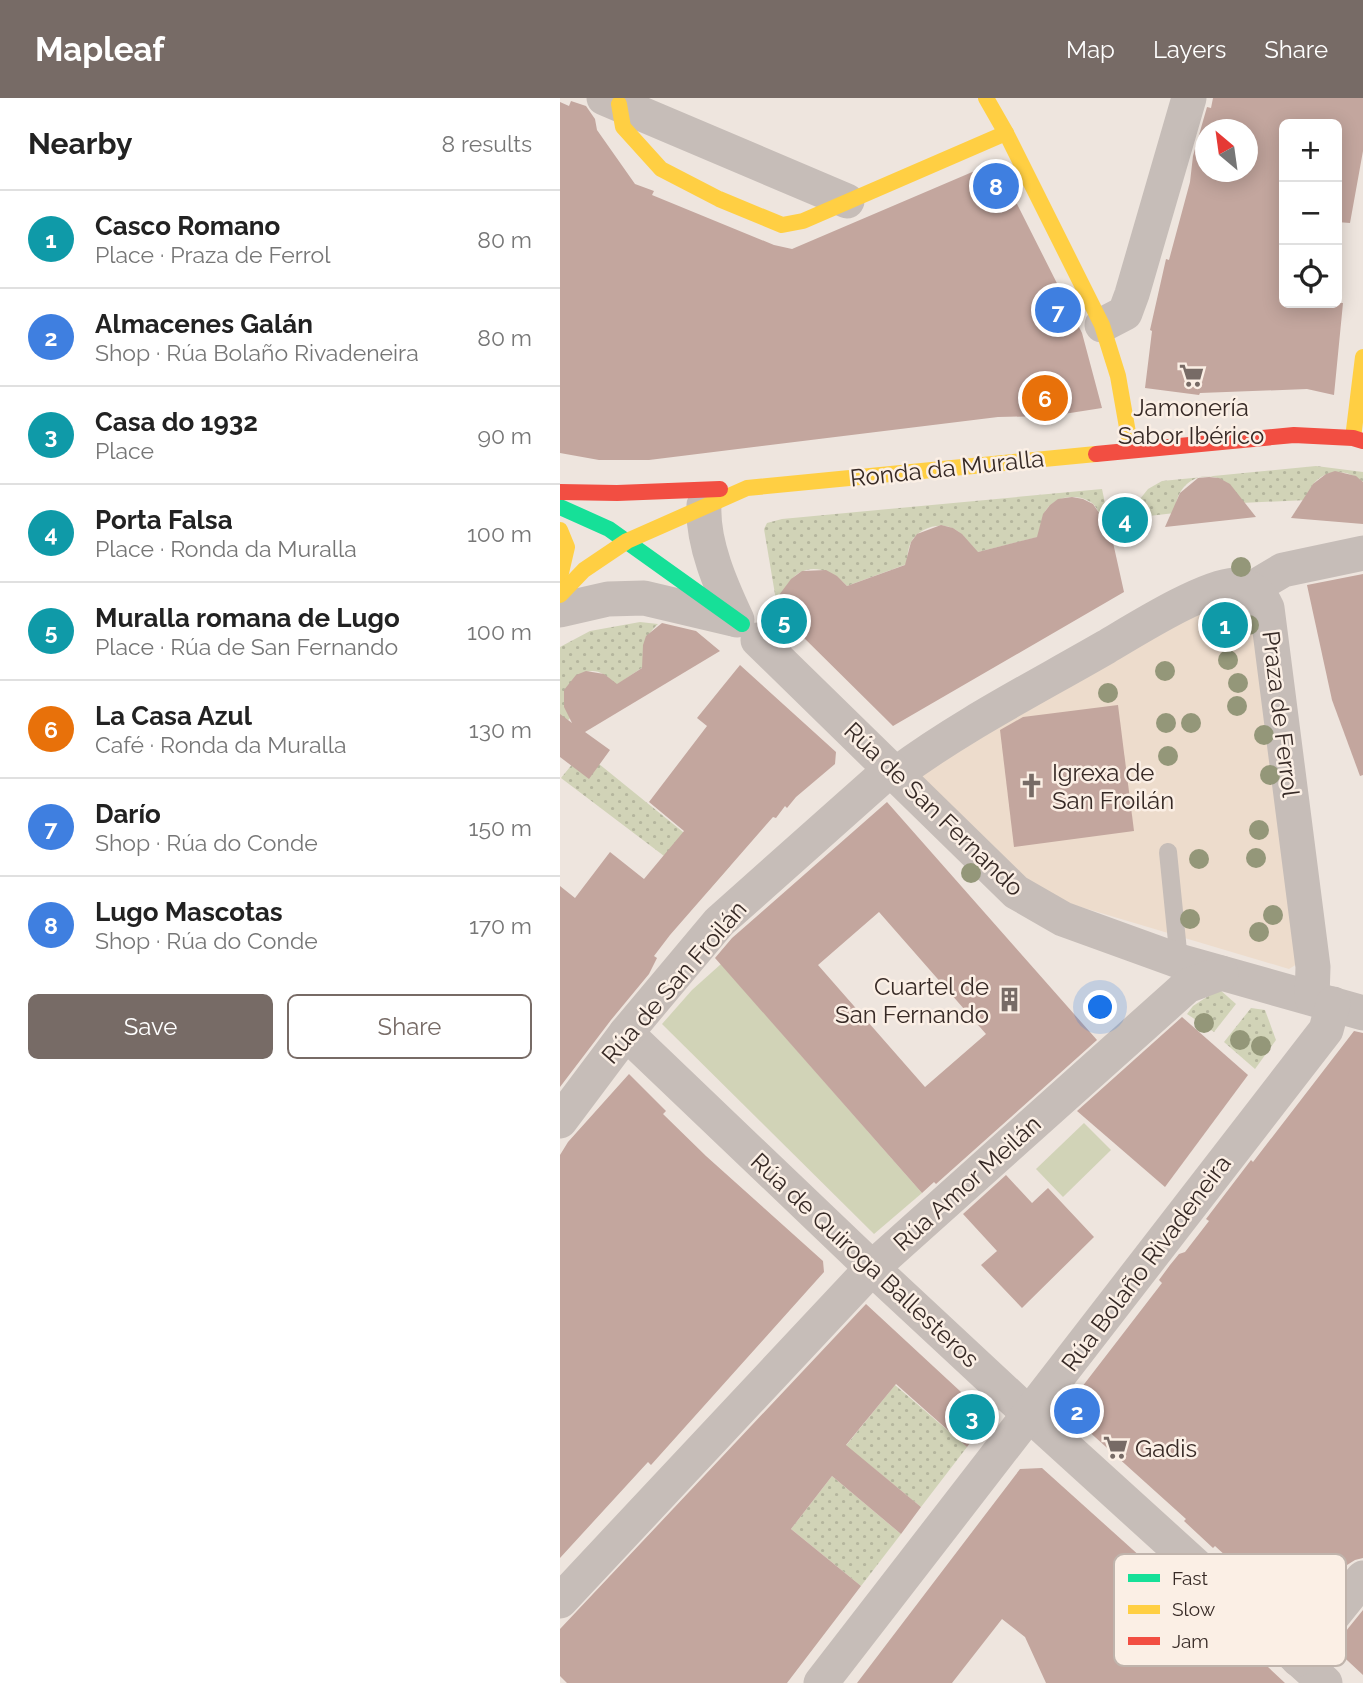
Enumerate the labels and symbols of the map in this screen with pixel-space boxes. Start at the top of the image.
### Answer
north arrow [1195,119,1258,182]
pin: 8 [973,160,1019,212]
pin: 7 [1035,284,1081,336]
supermarket icon: Jamonería Sabor Ibérico [1177,362,1205,390]
pin: 6 [1022,372,1068,424]
place label: Jamonería Sabor Ibérico [1118,393,1264,450]
street label: Ronda da Muralla [849,443,1045,493]
pin: 4 [1102,494,1148,546]
pin: 5 [761,595,807,647]
pin: 1 [1202,599,1248,651]
street label: Praza de Ferrol [1256,629,1306,799]
street label: Rúa de San Fernando [838,716,1030,902]
place label: Igrexa de San Froilán [1052,758,1174,815]
church icon: Igrexa de San Froilán [1018,772,1046,800]
street label: Rúa de San Froilán [595,895,753,1069]
place label: Cuartel de San Fernando [835,972,989,1029]
building icon: Cuartel de San Fernando [995,986,1023,1014]
your location [1083,990,1117,1024]
street label: Rúa Amor Meilán [887,1109,1047,1257]
street label: Rúa de Quiroga Ballesteros [745,1147,985,1373]
street label: Rúa Bolaño Rivadeneira [1055,1149,1237,1377]
pin: 2 [1054,1385,1100,1437]
pin: 3 [949,1391,995,1443]
supermarket icon: Gadis [1101,1434,1129,1462]
place label: Gadis [1135,1434,1197,1463]
legend [1114,1554,1346,1666]
text: Fast [1172,1567,1208,1589]
text: Slow [1172,1598,1216,1620]
text: Jam [1172,1630,1209,1652]

